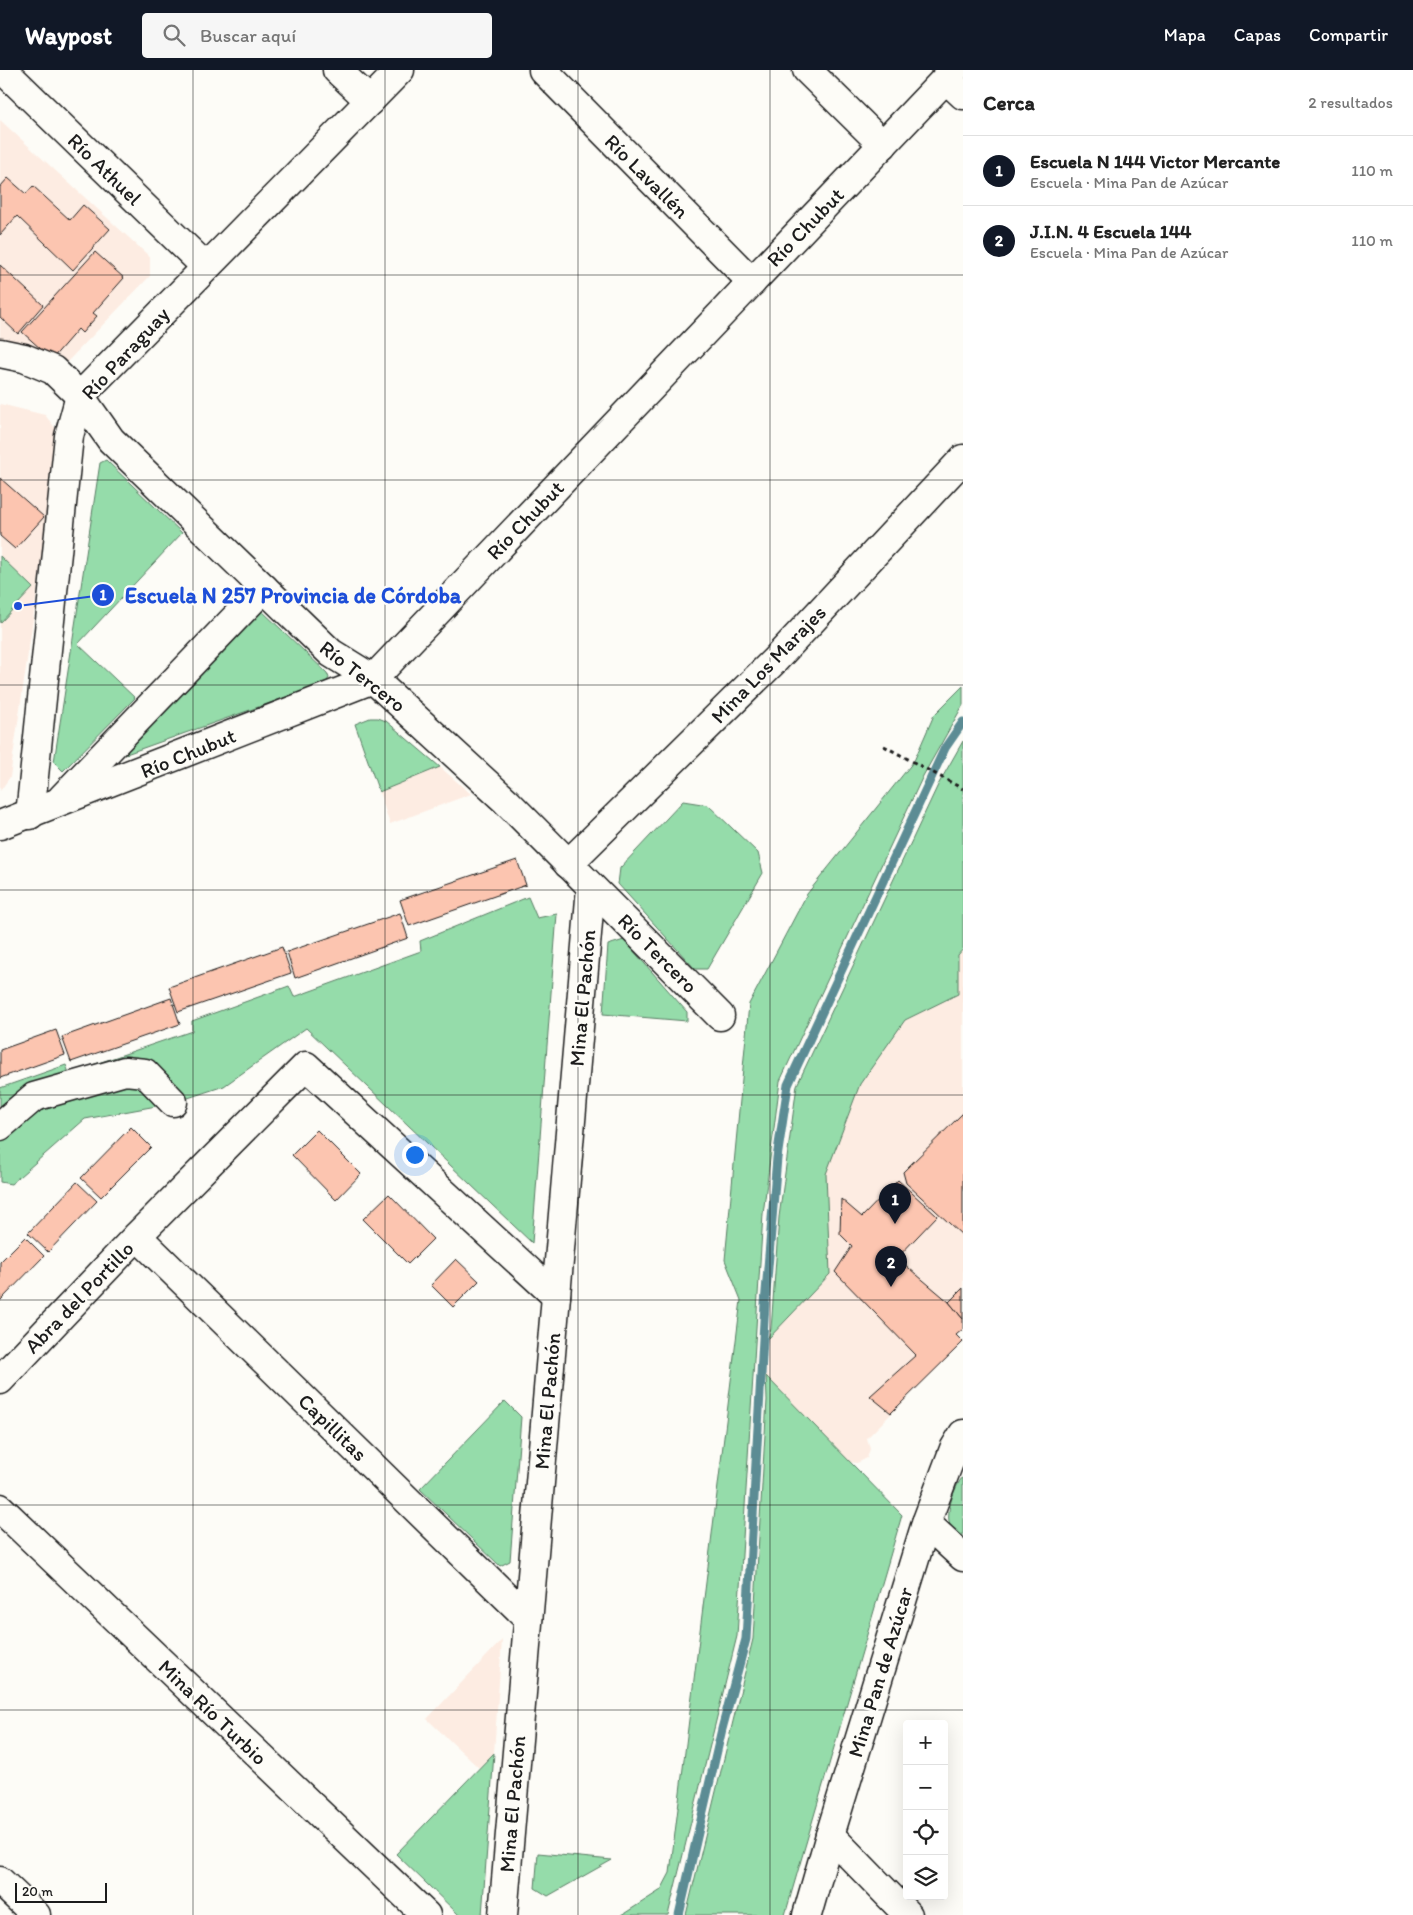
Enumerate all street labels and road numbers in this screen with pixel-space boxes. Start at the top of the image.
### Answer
street label: Río Athuel [63,128,147,210]
street label: Río Lavallén [600,129,694,223]
street label: Río Chubut [761,182,849,272]
street label: Río Paraguay [76,301,174,405]
street label: Río Chubut [481,475,569,565]
street label: Mina Los Marajes [705,600,831,728]
street label: Río Tercero [315,635,411,717]
street label: Río Chubut [137,723,239,783]
street label: Río Tercero [613,908,703,998]
street label: Mina El Pachón [564,929,600,1067]
street label: Abra del Portillo [19,1236,139,1358]
street label: Mina El Pachón [529,1332,565,1470]
street label: Capillitas [293,1388,373,1466]
street label: Mina Pan de Azúcar [842,1583,918,1760]
street label: Mina Río Turbio [153,1654,273,1770]
street label: Mina El Pachón [494,1735,530,1873]

